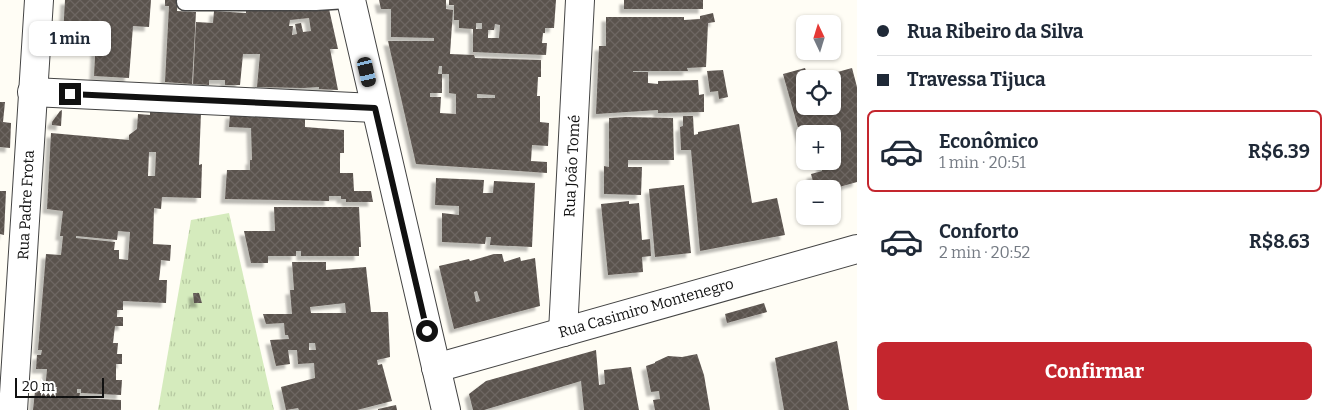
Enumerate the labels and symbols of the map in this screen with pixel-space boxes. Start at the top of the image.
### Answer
north arrow [796,15,841,60]
callout: 1 min [29,22,111,56]
car [356,56,377,88]
route end [59,83,81,105]
street label: Rua João Tomé [560,114,584,218]
street label: Rua Padre Frota [14,150,38,260]
street label: Rua Casimiro Montenegro [556,274,736,342]
route start [416,320,438,342]
scale bar [15,375,104,398]

